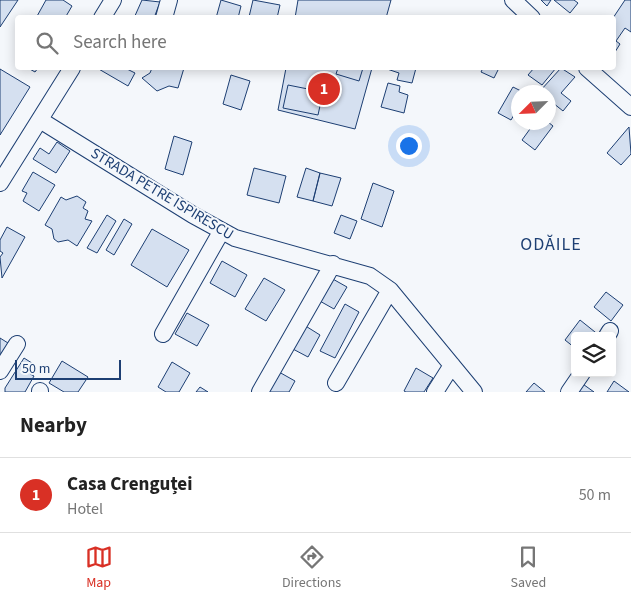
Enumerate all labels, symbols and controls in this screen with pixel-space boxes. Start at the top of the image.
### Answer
search box [15,15,616,70]
icon: search [33,29,61,57]
text: Search here [73,29,167,56]
pin: 1 [308,70,340,108]
north arrow [511,85,556,130]
your location [396,133,422,159]
street label: STRADA PETRE ISPIRESCU [87,143,237,245]
district label: ODĂILE [520,232,582,257]
map controls [571,332,616,377]
button: layers [571,332,616,377]
scale bar [15,357,121,380]
text: 50 m [22,359,50,379]
text: Nearby [20,410,87,440]
text: Casa Crenguței [67,471,192,498]
text: 1 [32,484,40,506]
text: 50 m [579,484,611,506]
text: Hotel [67,498,103,520]
tab: Map [85,543,113,593]
tab: Directions [282,543,341,593]
tab: Saved [511,543,546,593]

